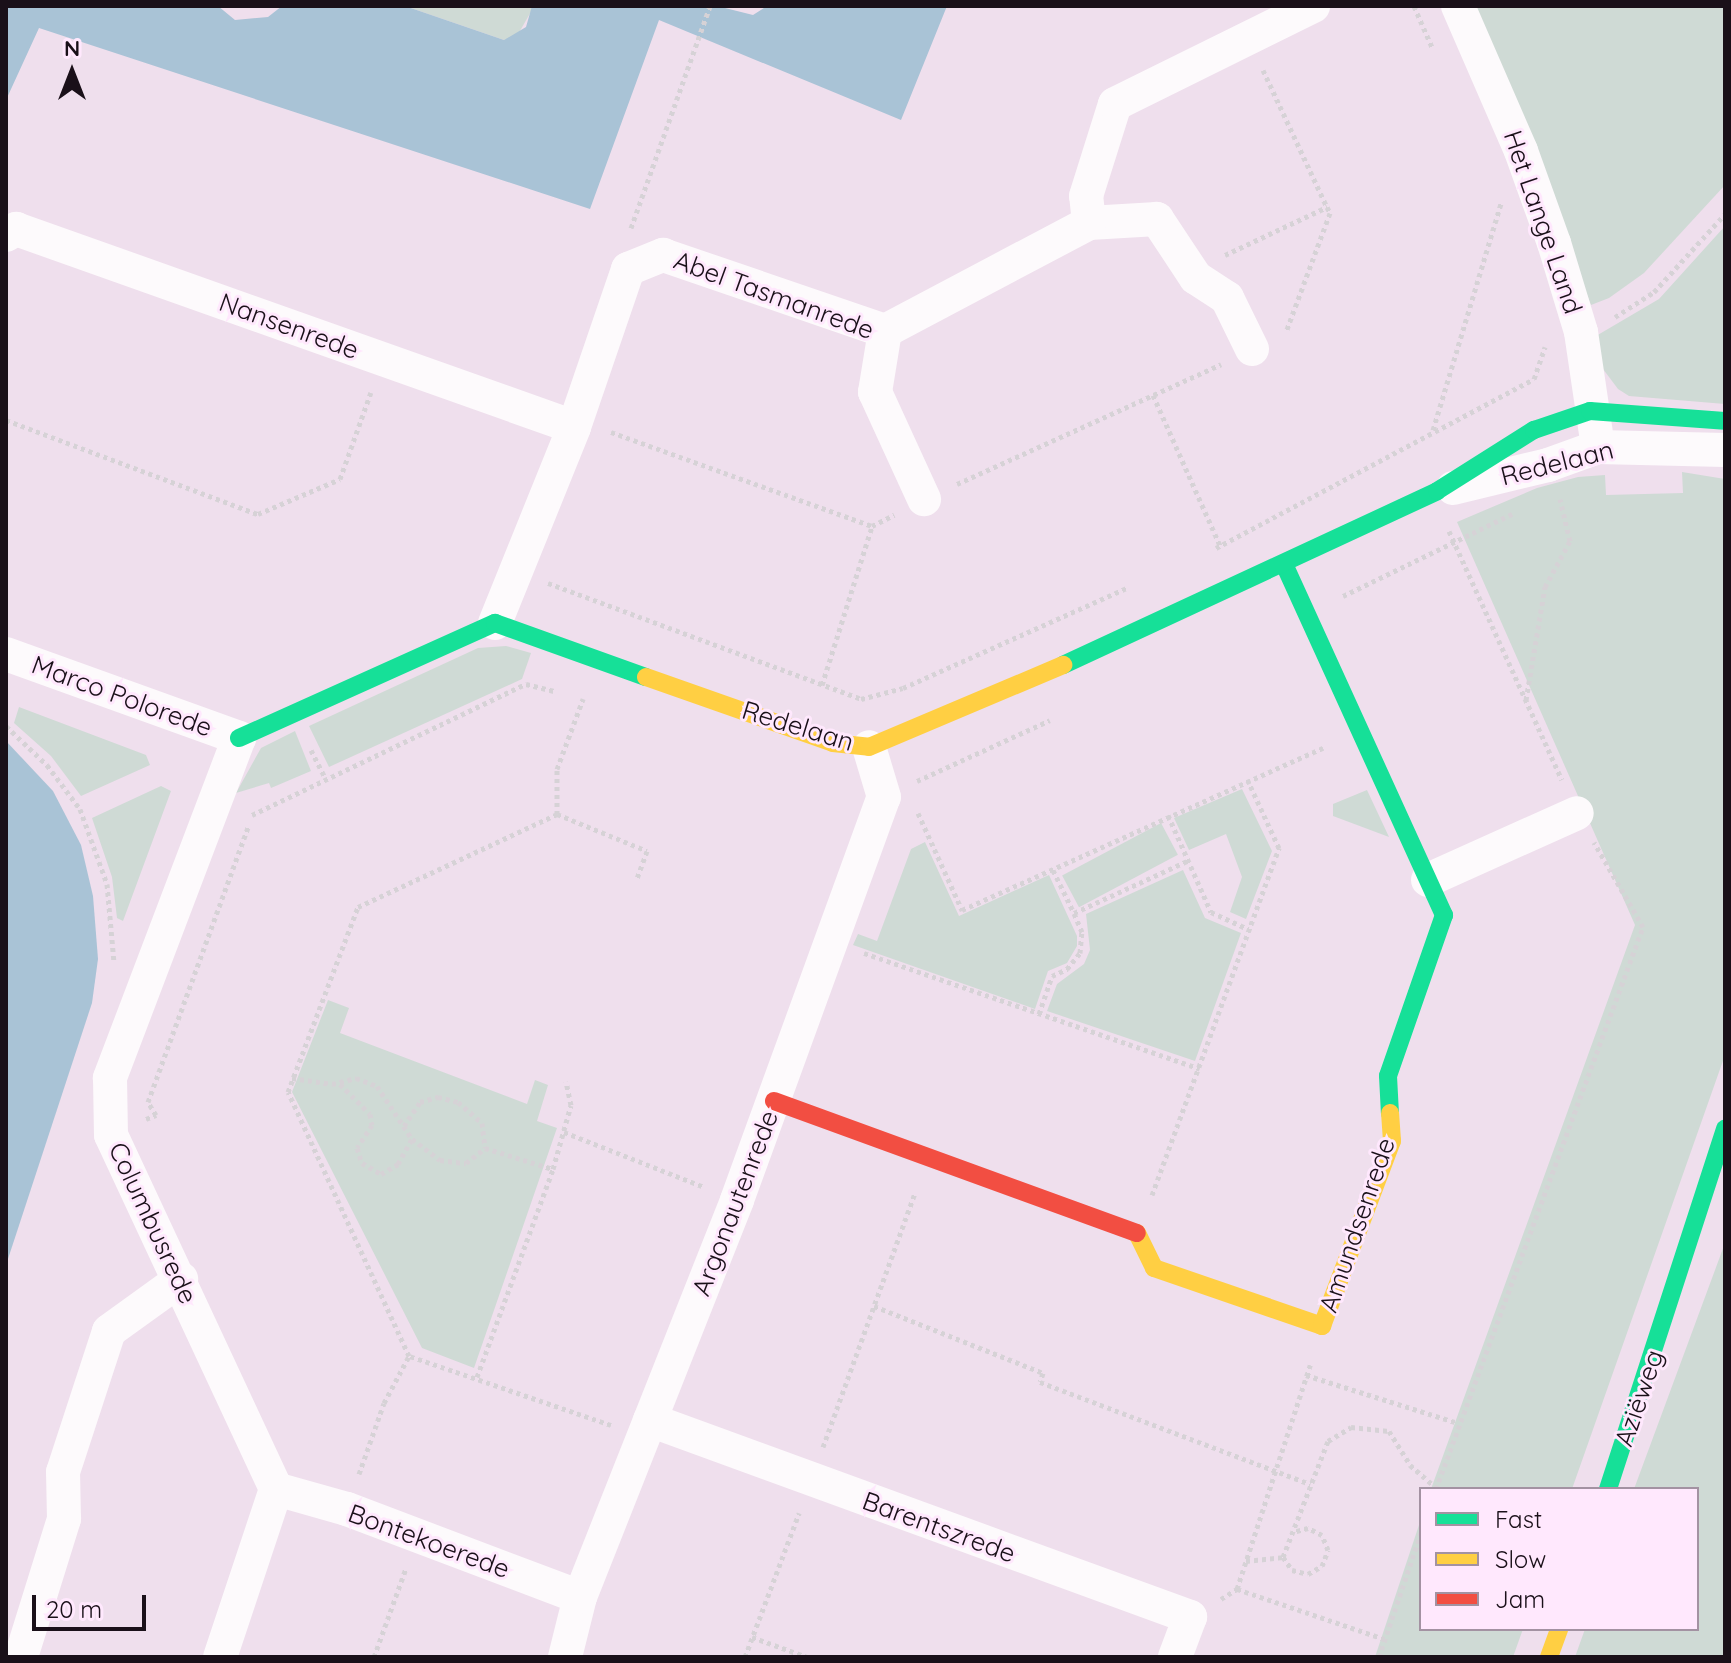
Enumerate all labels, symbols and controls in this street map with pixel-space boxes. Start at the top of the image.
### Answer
north arrow [32,32,112,112]
text: N [64,34,80,62]
street label: Het Lange Land [1497,126,1589,318]
street label: Abel Tasmanrede [670,244,878,346]
street label: Nansenrede [215,286,363,366]
street label: Redelaan [1497,434,1617,492]
street label: Marco Polorede [27,649,217,743]
street label: Redelaan [738,694,858,758]
street label: Argonautenrede [685,1106,785,1300]
street label: Amundsenrede [1313,1134,1401,1316]
street label: Columbusrede [102,1137,204,1309]
street label: Aziëweg [1608,1346,1670,1450]
street label: Barentszrede [858,1485,1020,1569]
legend [1419,1487,1699,1631]
street label: Bontekoerede [344,1497,514,1585]
text: Fast [1495,1504,1542,1534]
text: Slow [1495,1544,1546,1574]
scale bar [36,1579,150,1629]
text: Jam [1495,1584,1545,1614]
text: 20 m [46,1594,102,1624]

